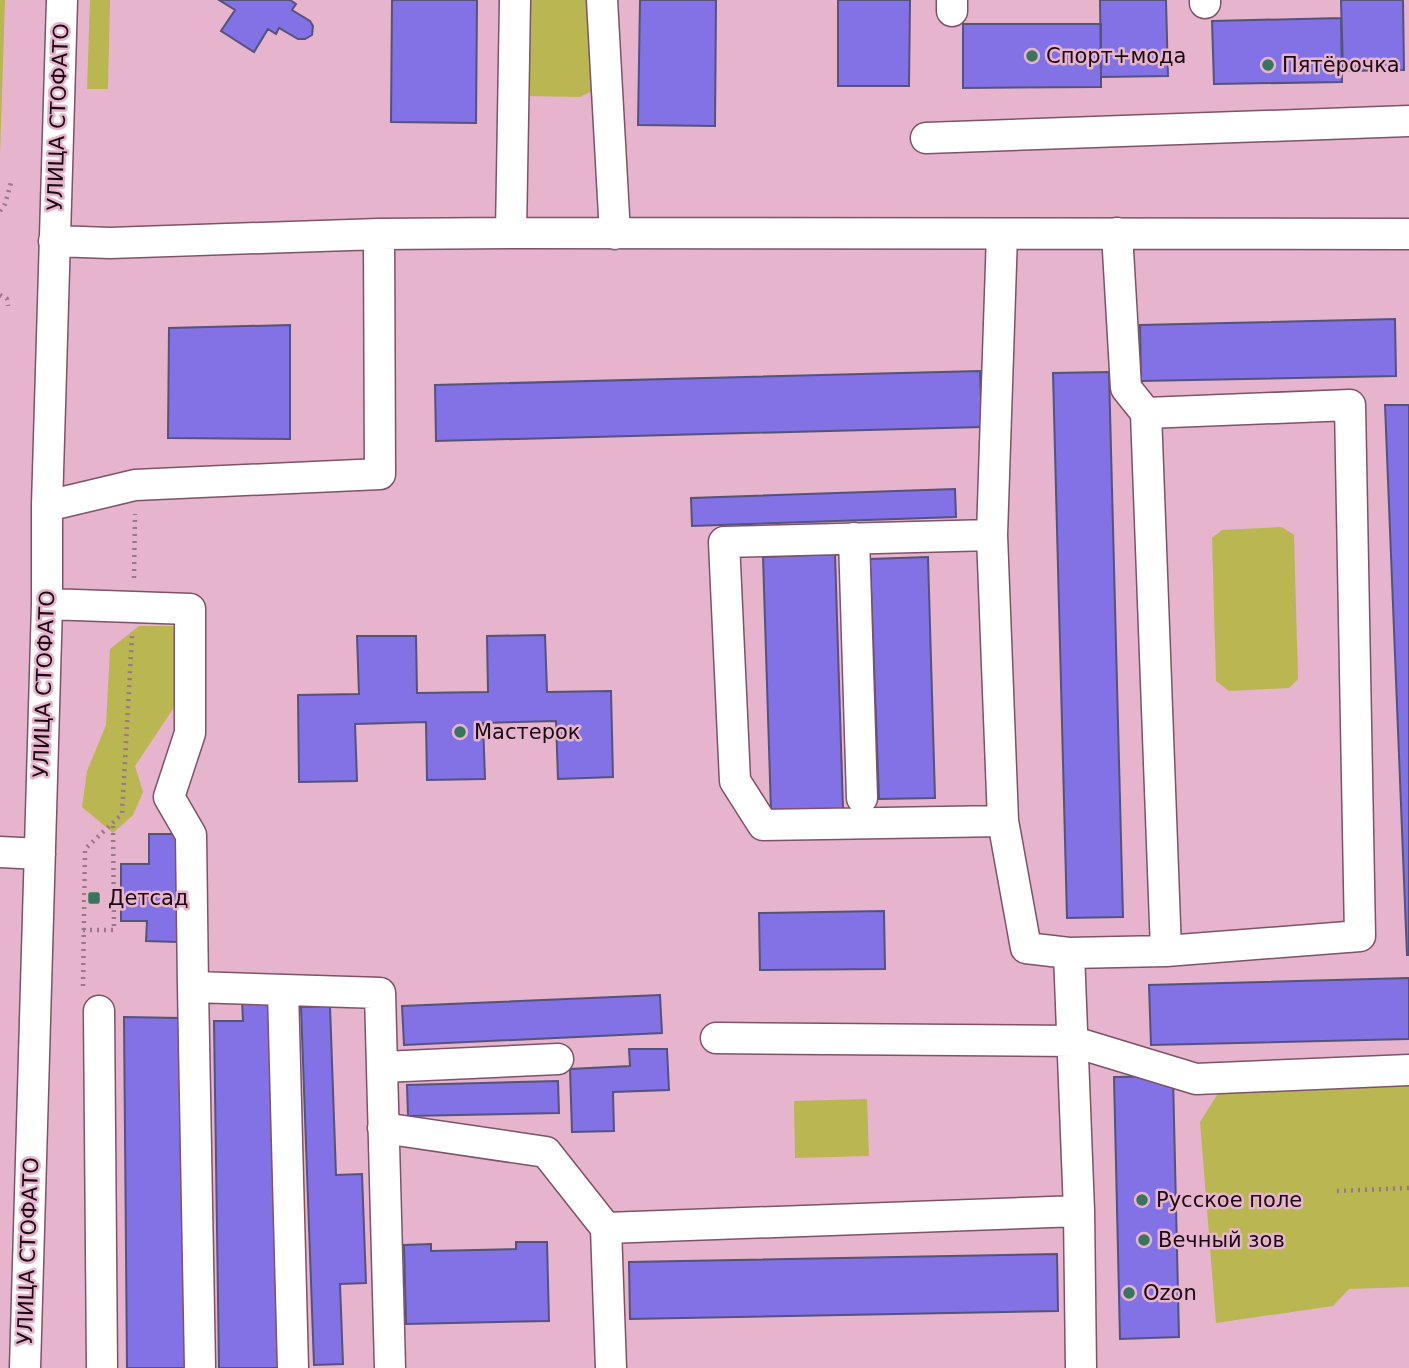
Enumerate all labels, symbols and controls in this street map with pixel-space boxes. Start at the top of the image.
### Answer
street label: УЛИЦА СТОФАТО [43,23,73,211]
place label: Спорт+мода [1046,44,1186,68]
marker: Спорт+мода [1024,48,1040,64]
place label: Пятёрочка [1282,53,1400,77]
marker: Пятёрочка [1260,57,1276,73]
street label: УЛИЦА СТОФАТО [29,590,59,778]
place label: Мастерок [474,720,581,744]
marker: Мастерок [452,724,468,740]
place label: Детсад [108,886,189,910]
marker: Детсад [86,890,102,906]
street label: УЛИЦА СТОФАТО [13,1157,43,1345]
place label: Русское поле [1156,1188,1302,1212]
marker: Русское поле [1134,1192,1150,1208]
place label: Вечный зов [1158,1228,1285,1252]
marker: Вечный зов [1136,1232,1152,1248]
place label: Ozon [1143,1281,1197,1305]
marker: Ozon [1121,1285,1137,1301]

